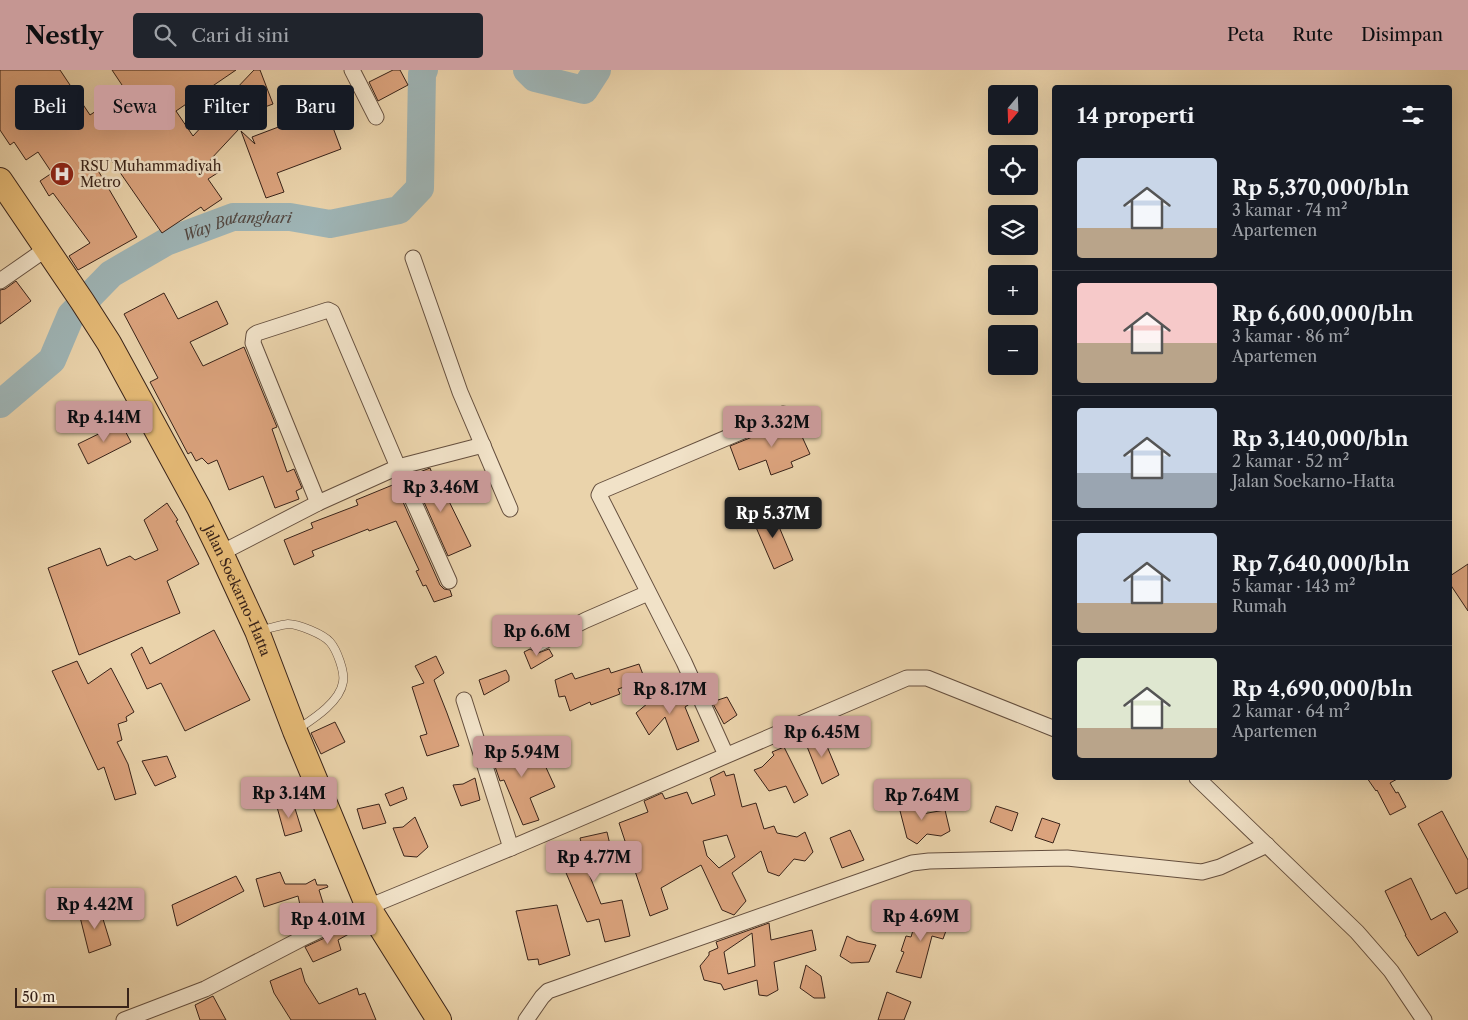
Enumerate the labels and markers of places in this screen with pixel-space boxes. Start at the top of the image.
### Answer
place label: RSU Muhammadiyah Metro [80,157,222,191]
hospital icon: RSU Muhammadiyah Metro [49,161,75,187]
pin: Rp 4.14M [52,400,156,443]
pin: Rp 3.32M [720,406,824,448]
pin: Rp 3.46M [389,470,493,513]
pin: Rp 5.37M [721,496,825,539]
pin: Rp 6.6M [491,614,583,657]
pin: Rp 8.17M [618,672,722,715]
pin: Rp 6.45M [770,716,874,758]
pin: Rp 5.94M [470,736,574,778]
pin: Rp 3.14M [237,776,341,819]
pin: Rp 7.64M [870,778,974,821]
pin: Rp 4.77M [542,840,646,883]
pin: Rp 4.42M [43,888,147,930]
pin: Rp 4.69M [869,900,973,942]
pin: Rp 4.01M [276,902,380,945]

